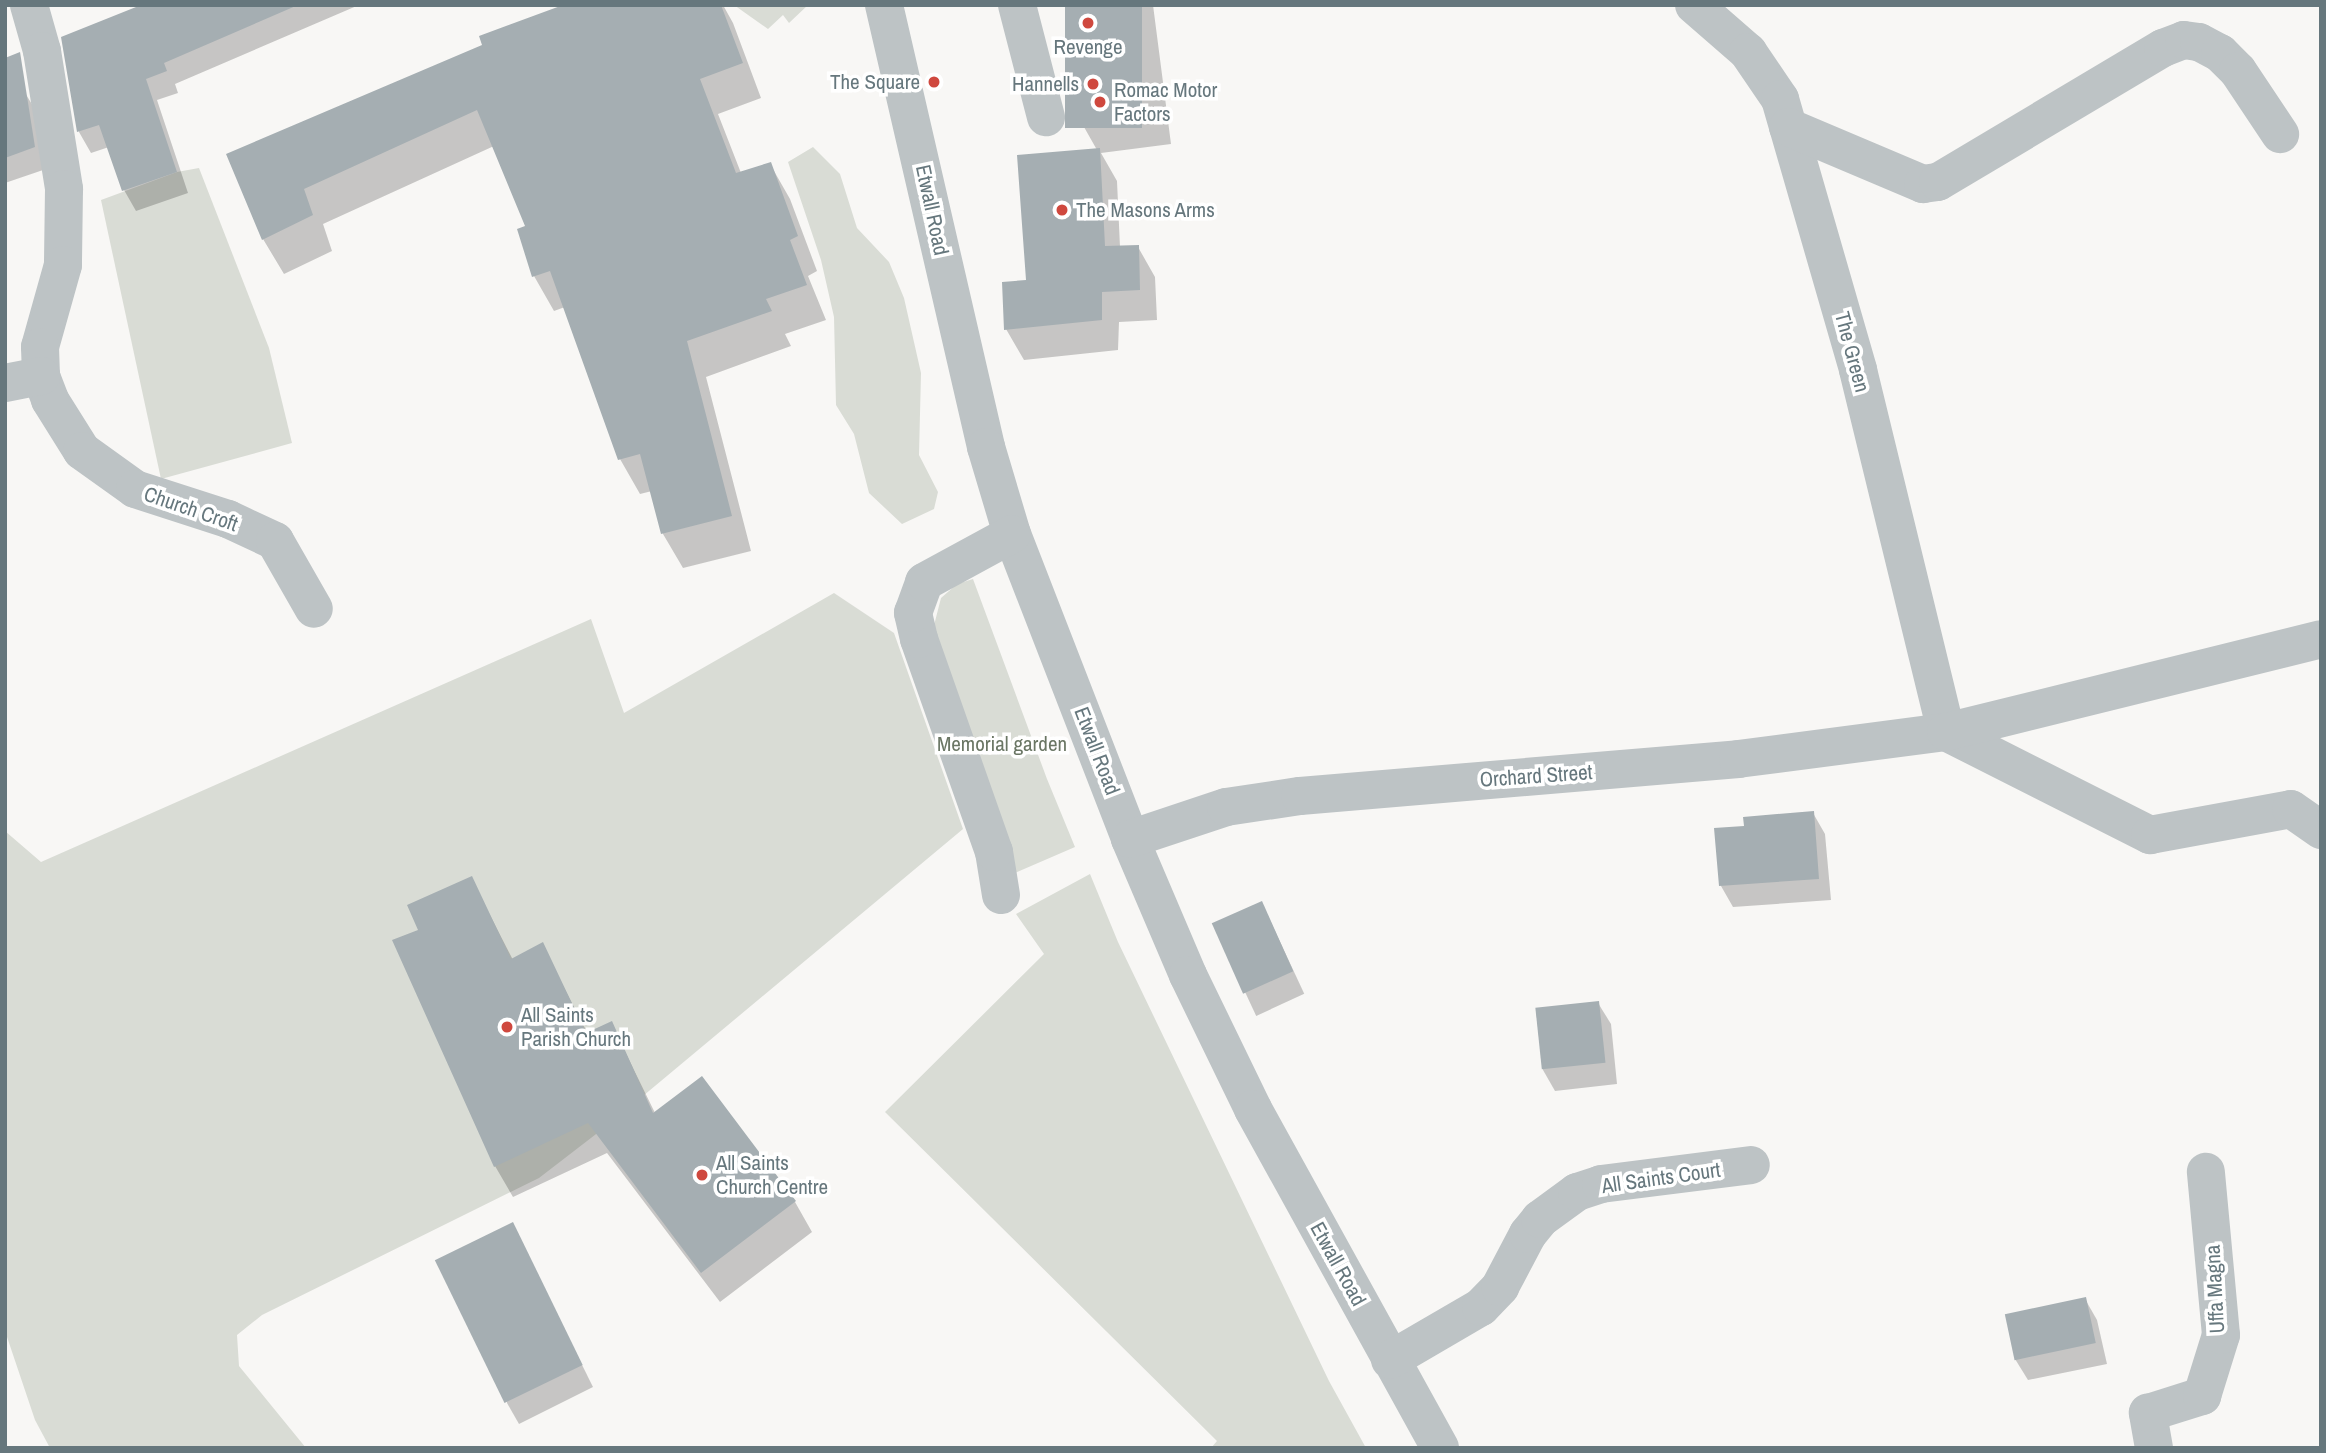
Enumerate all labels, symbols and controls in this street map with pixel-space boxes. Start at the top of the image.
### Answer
marker: Revenge [1080,15,1096,31]
place label: Revenge [1054,34,1122,60]
place label: The Square [830,69,920,95]
place label: Hannells [1012,71,1079,97]
marker: The Square [926,74,942,90]
marker: Hannells [1085,76,1101,92]
place label: Romac Motor Factors [1114,77,1217,127]
marker: Romac Motor Factors [1092,94,1108,110]
street label: Etwall Road [910,162,954,258]
place label: The Masons Arms [1076,197,1216,223]
marker: The Masons Arms [1054,202,1070,218]
street label: The Green [1829,309,1875,395]
street label: Church Croft [141,481,241,537]
street label: Etwall Road [1069,704,1125,798]
park label: Memorial garden [937,731,1067,757]
street label: Orchard Street [1479,759,1593,793]
place label: All Saints Parish Church [521,1002,631,1052]
marker: All Saints Parish Church [499,1019,515,1035]
place label: All Saints Church Centre [716,1150,828,1200]
street label: All Saints Court [1600,1157,1722,1199]
marker: All Saints Church Centre [694,1167,710,1183]
street label: Etwall Road [1305,1218,1371,1310]
street label: Uffa Magna [2200,1244,2230,1334]

